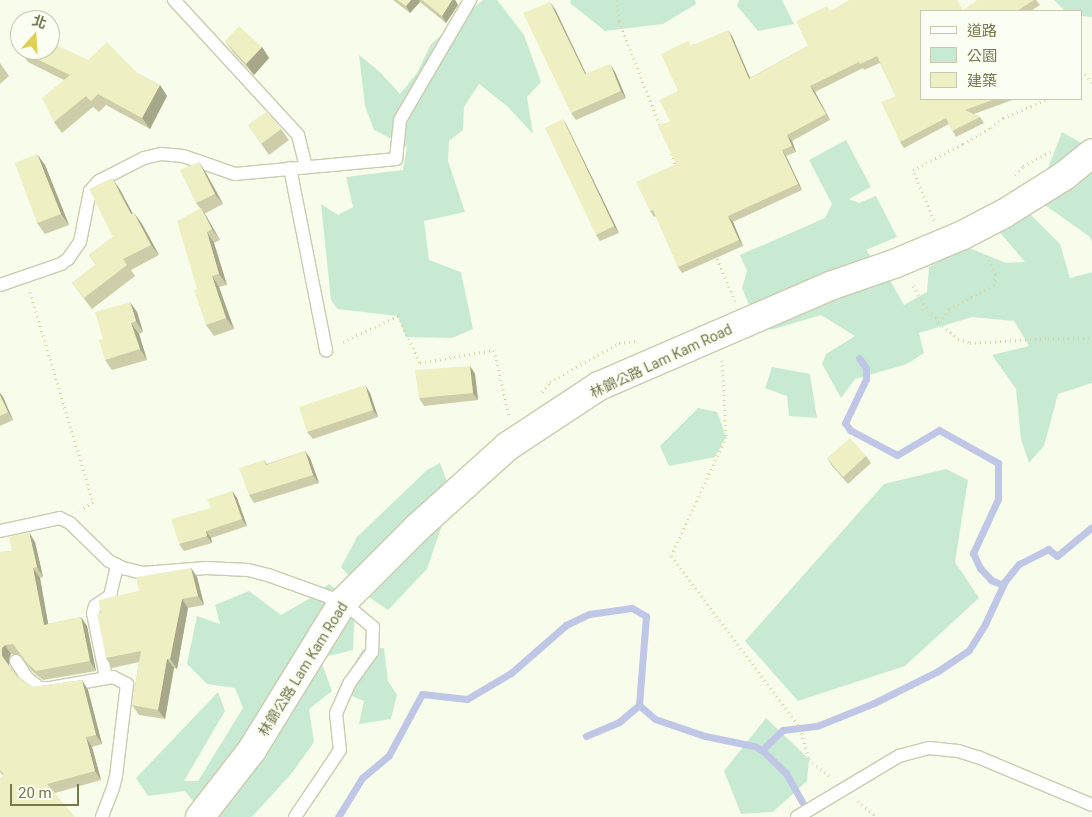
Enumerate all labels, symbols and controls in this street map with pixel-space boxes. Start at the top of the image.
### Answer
north arrow [10,10,60,60]
legend [920,10,1082,100]
text: 北 [30,12,49,32]
text: 道路 [967,22,997,40]
text: 公園 [967,47,997,65]
text: 建築 [967,72,997,90]
street label: 林錦公路 Lam Kam Road [587,321,735,401]
street label: 林錦公路 Lam Kam Road [255,599,351,739]
scale bar [12,774,81,806]
text: 20 m [18,784,52,802]

